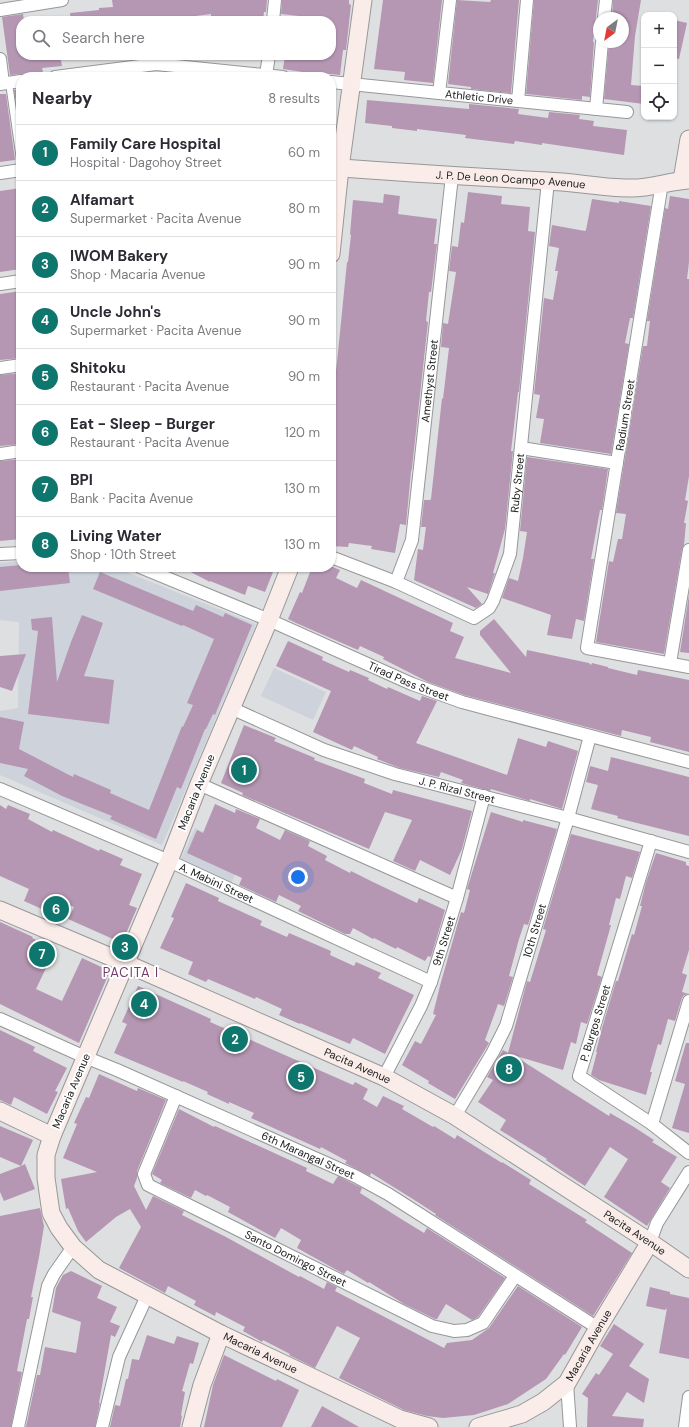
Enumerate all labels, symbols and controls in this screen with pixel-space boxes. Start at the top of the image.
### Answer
north arrow [593,12,629,48]
map controls [641,12,677,120]
button: + [641,12,677,48]
search box [16,16,336,60]
icon: search [30,27,52,49]
text: Search here [62,28,145,48]
button: − [641,48,677,84]
button: locate [641,84,677,120]
text: Nearby [32,87,92,109]
street label: Athletic Drive [445,87,514,107]
text: 8 results [268,90,320,107]
text: Family Care Hospital [70,134,221,154]
text: 1 [43,144,47,161]
text: 60 m [288,144,320,161]
text: Hospital · Dagohoy Street [70,154,222,171]
street label: J. P. De Leon Ocampo Avenue [435,167,586,192]
text: Alfamart [70,190,134,210]
text: 2 [41,200,49,217]
text: 80 m [288,200,320,217]
text: Supermarket · Pacita Avenue [70,210,241,227]
text: IWOM Bakery [70,246,168,266]
text: 3 [41,256,49,273]
text: 90 m [288,256,320,273]
text: Shop · Macaria Avenue [70,266,206,283]
text: Uncle John's [70,302,161,322]
text: 4 [41,312,49,329]
text: 90 m [288,312,320,329]
text: Supermarket · Pacita Avenue [70,322,241,339]
street label: Amethyst Street [418,339,441,423]
text: Shitoku [70,358,126,378]
text: 5 [41,368,49,385]
text: 90 m [288,368,320,385]
text: Restaurant · Pacita Avenue [70,378,229,395]
street label: Radium Street [612,378,638,452]
text: Eat - Sleep - Burger [70,414,215,434]
text: 6 [41,424,49,441]
text: 120 m [285,424,320,441]
text: Restaurant · Pacita Avenue [70,434,229,451]
street label: Ruby Street [507,453,527,513]
text: BPI [70,470,93,490]
text: 7 [42,480,48,497]
text: 130 m [284,480,320,497]
text: Bank · Pacita Avenue [70,490,193,507]
text: Living Water [70,526,161,546]
text: 8 [41,536,49,553]
text: 130 m [284,536,320,553]
text: Shop · 10th Street [70,546,176,563]
street label: Tirad Pass Street [366,658,451,704]
street label: Macaria Avenue [174,752,218,832]
pin: 1 [231,755,257,785]
street label: J. P. Rizal Street [418,773,497,806]
street label: A. Mabini Street [177,860,256,906]
your location [288,867,308,887]
pin: 6 [43,894,69,924]
street label: 10th Street [520,902,549,959]
street label: 9th Street [429,914,458,968]
pin: 3 [112,932,138,962]
pin: 7 [29,939,55,969]
district label: PACITA I [103,964,159,981]
street label: P. Burgos Street [577,983,613,1063]
pin: 4 [131,989,157,1019]
pin: 2 [222,1024,248,1054]
street label: Pacita Avenue [322,1045,394,1087]
street label: Macaria Avenue [49,1051,93,1131]
pin: 8 [496,1054,522,1084]
pin: 5 [288,1062,314,1092]
street label: 6th Marangal Street [259,1128,357,1182]
street label: Pacita Avenue [601,1207,669,1258]
street label: Santo Domingo Street [243,1227,349,1290]
street label: Macaria Avenue [562,1307,615,1384]
street label: Macaria Avenue [221,1329,300,1376]

